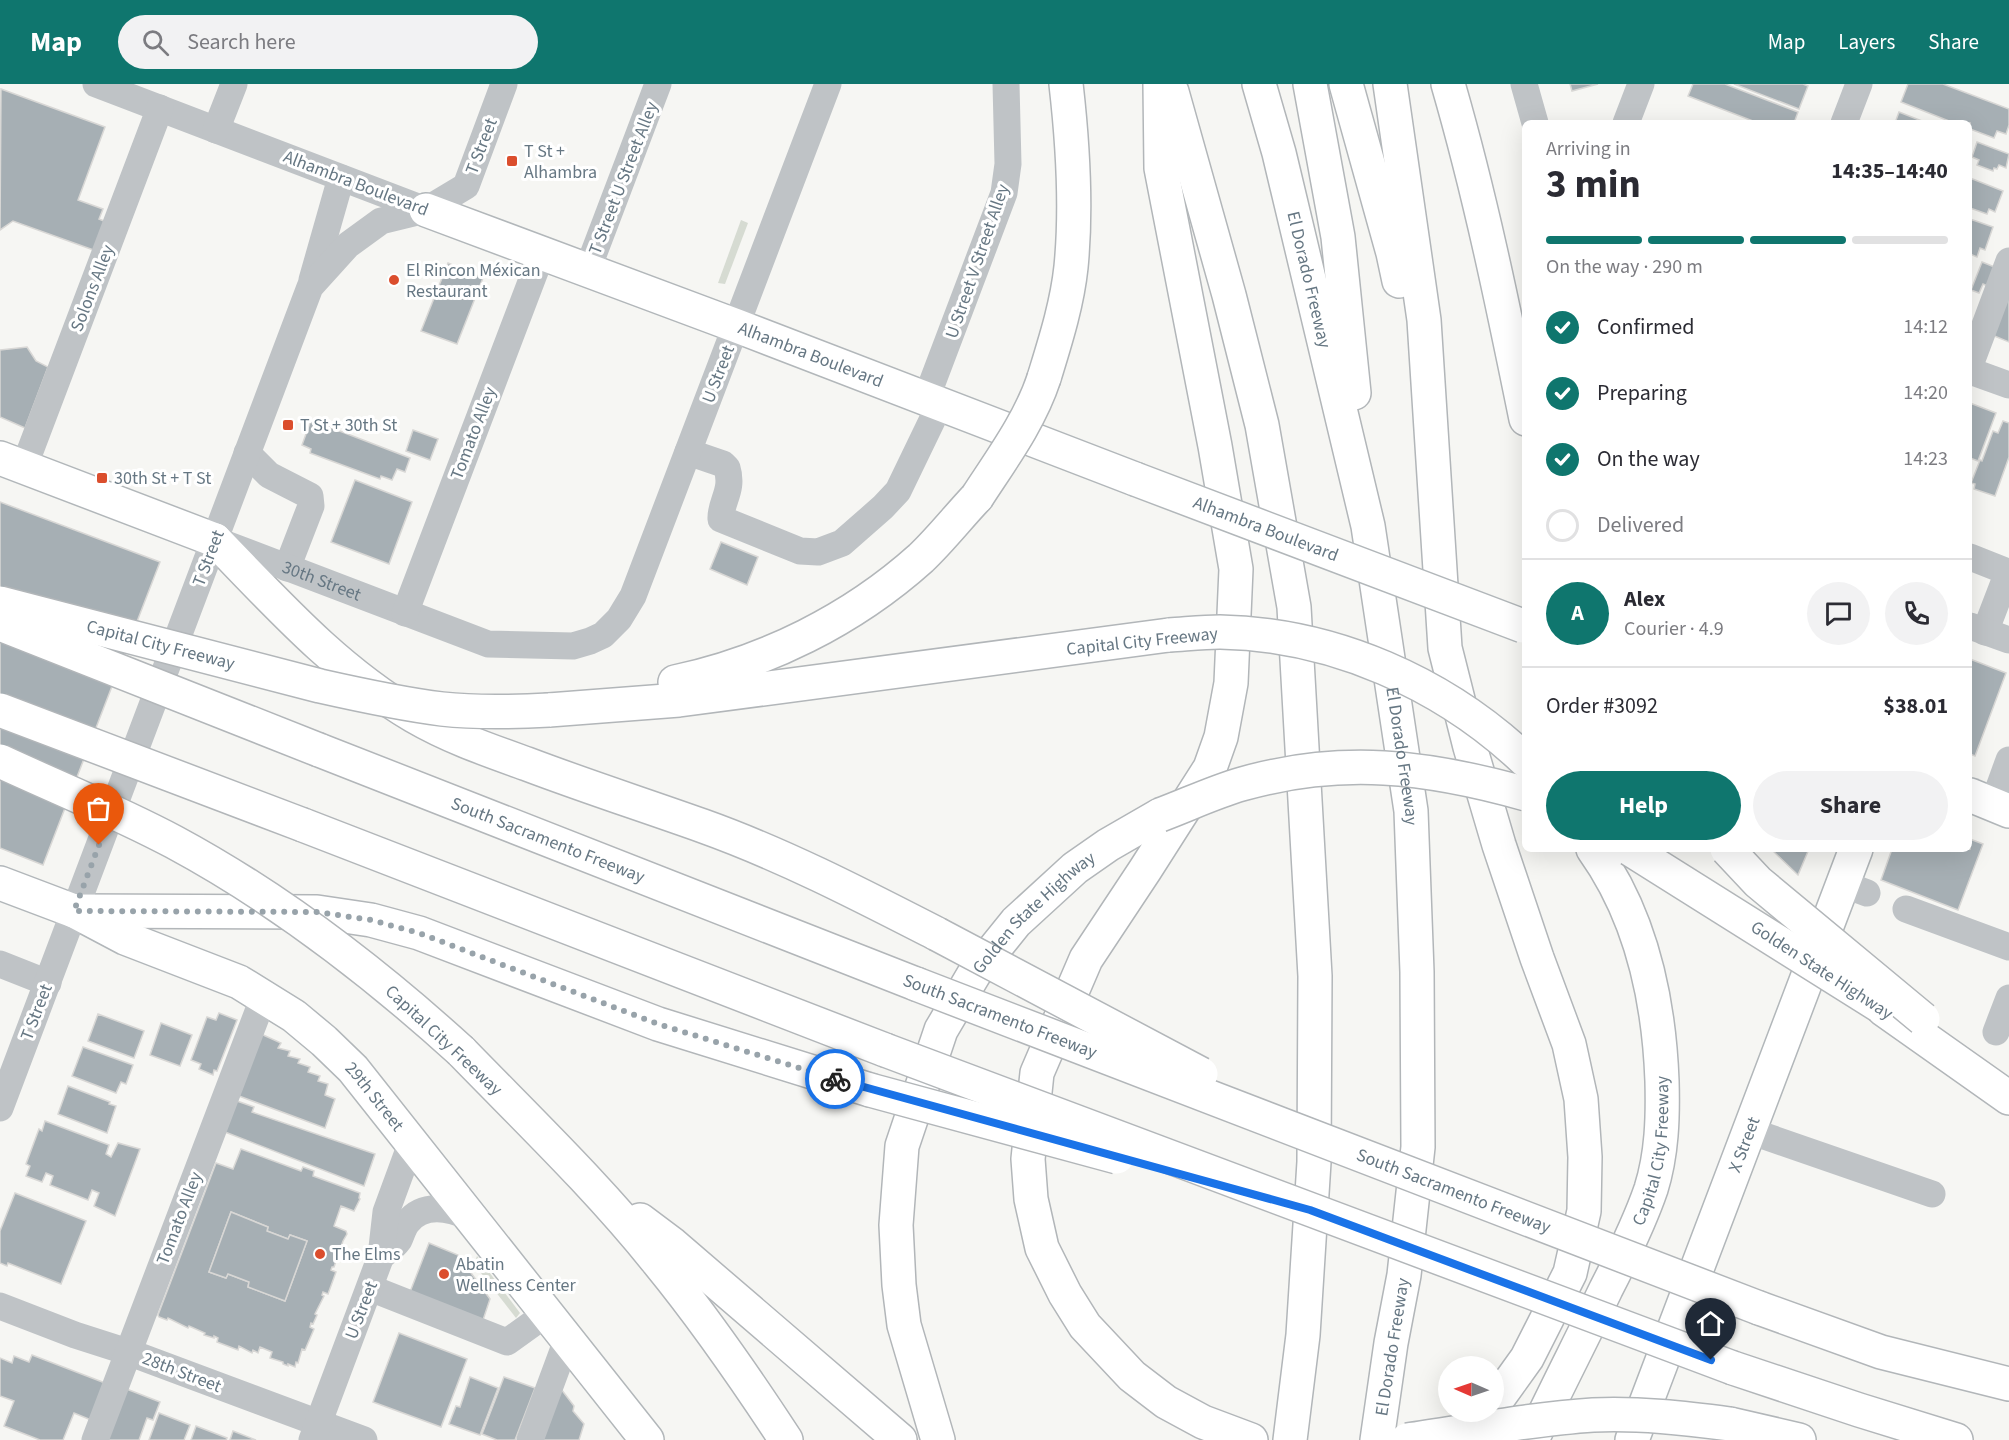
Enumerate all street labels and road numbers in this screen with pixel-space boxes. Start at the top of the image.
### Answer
street label: T Street U Street Alley [583,97,664,258]
street label: T Street [459,114,504,178]
street label: Alhambra Boulevard [280,144,432,223]
street label: U Street V Street Alley [939,180,1016,342]
street label: El Dorado Freeway [1280,209,1337,351]
street label: Solons Alley [64,241,121,335]
street label: Alhambra Boulevard [734,316,887,394]
street label: U Street [696,342,741,407]
street label: Tomato Alley [444,383,503,483]
street label: Alhambra Boulevard [1189,490,1342,568]
street label: T Street [186,526,231,590]
street label: 30th Street [279,555,365,607]
street label: Capital City Freeway [84,614,238,677]
street label: Capital City Freeway [1065,621,1220,662]
street label: El Dorado Freeway [1379,685,1424,826]
street label: South Sacramento Freeway [447,791,649,890]
street label: Golden State Highway [967,845,1101,979]
street label: Golden State Highway [1746,915,1898,1026]
street label: South Sacramento Freeway [899,968,1101,1065]
street label: Capital City Freeway [379,979,508,1102]
street label: T Street [14,980,59,1044]
street label: 29th Street [339,1056,410,1137]
street label: Capital City Freeway [1626,1075,1675,1230]
street label: X Street [1722,1113,1766,1176]
street label: South Sacramento Freeway [1353,1142,1555,1240]
street label: Tomato Alley [150,1168,209,1268]
street label: El Dorado Freeway [1369,1276,1416,1418]
street label: U Street [339,1278,384,1343]
street label: 28th Street [139,1346,225,1399]

